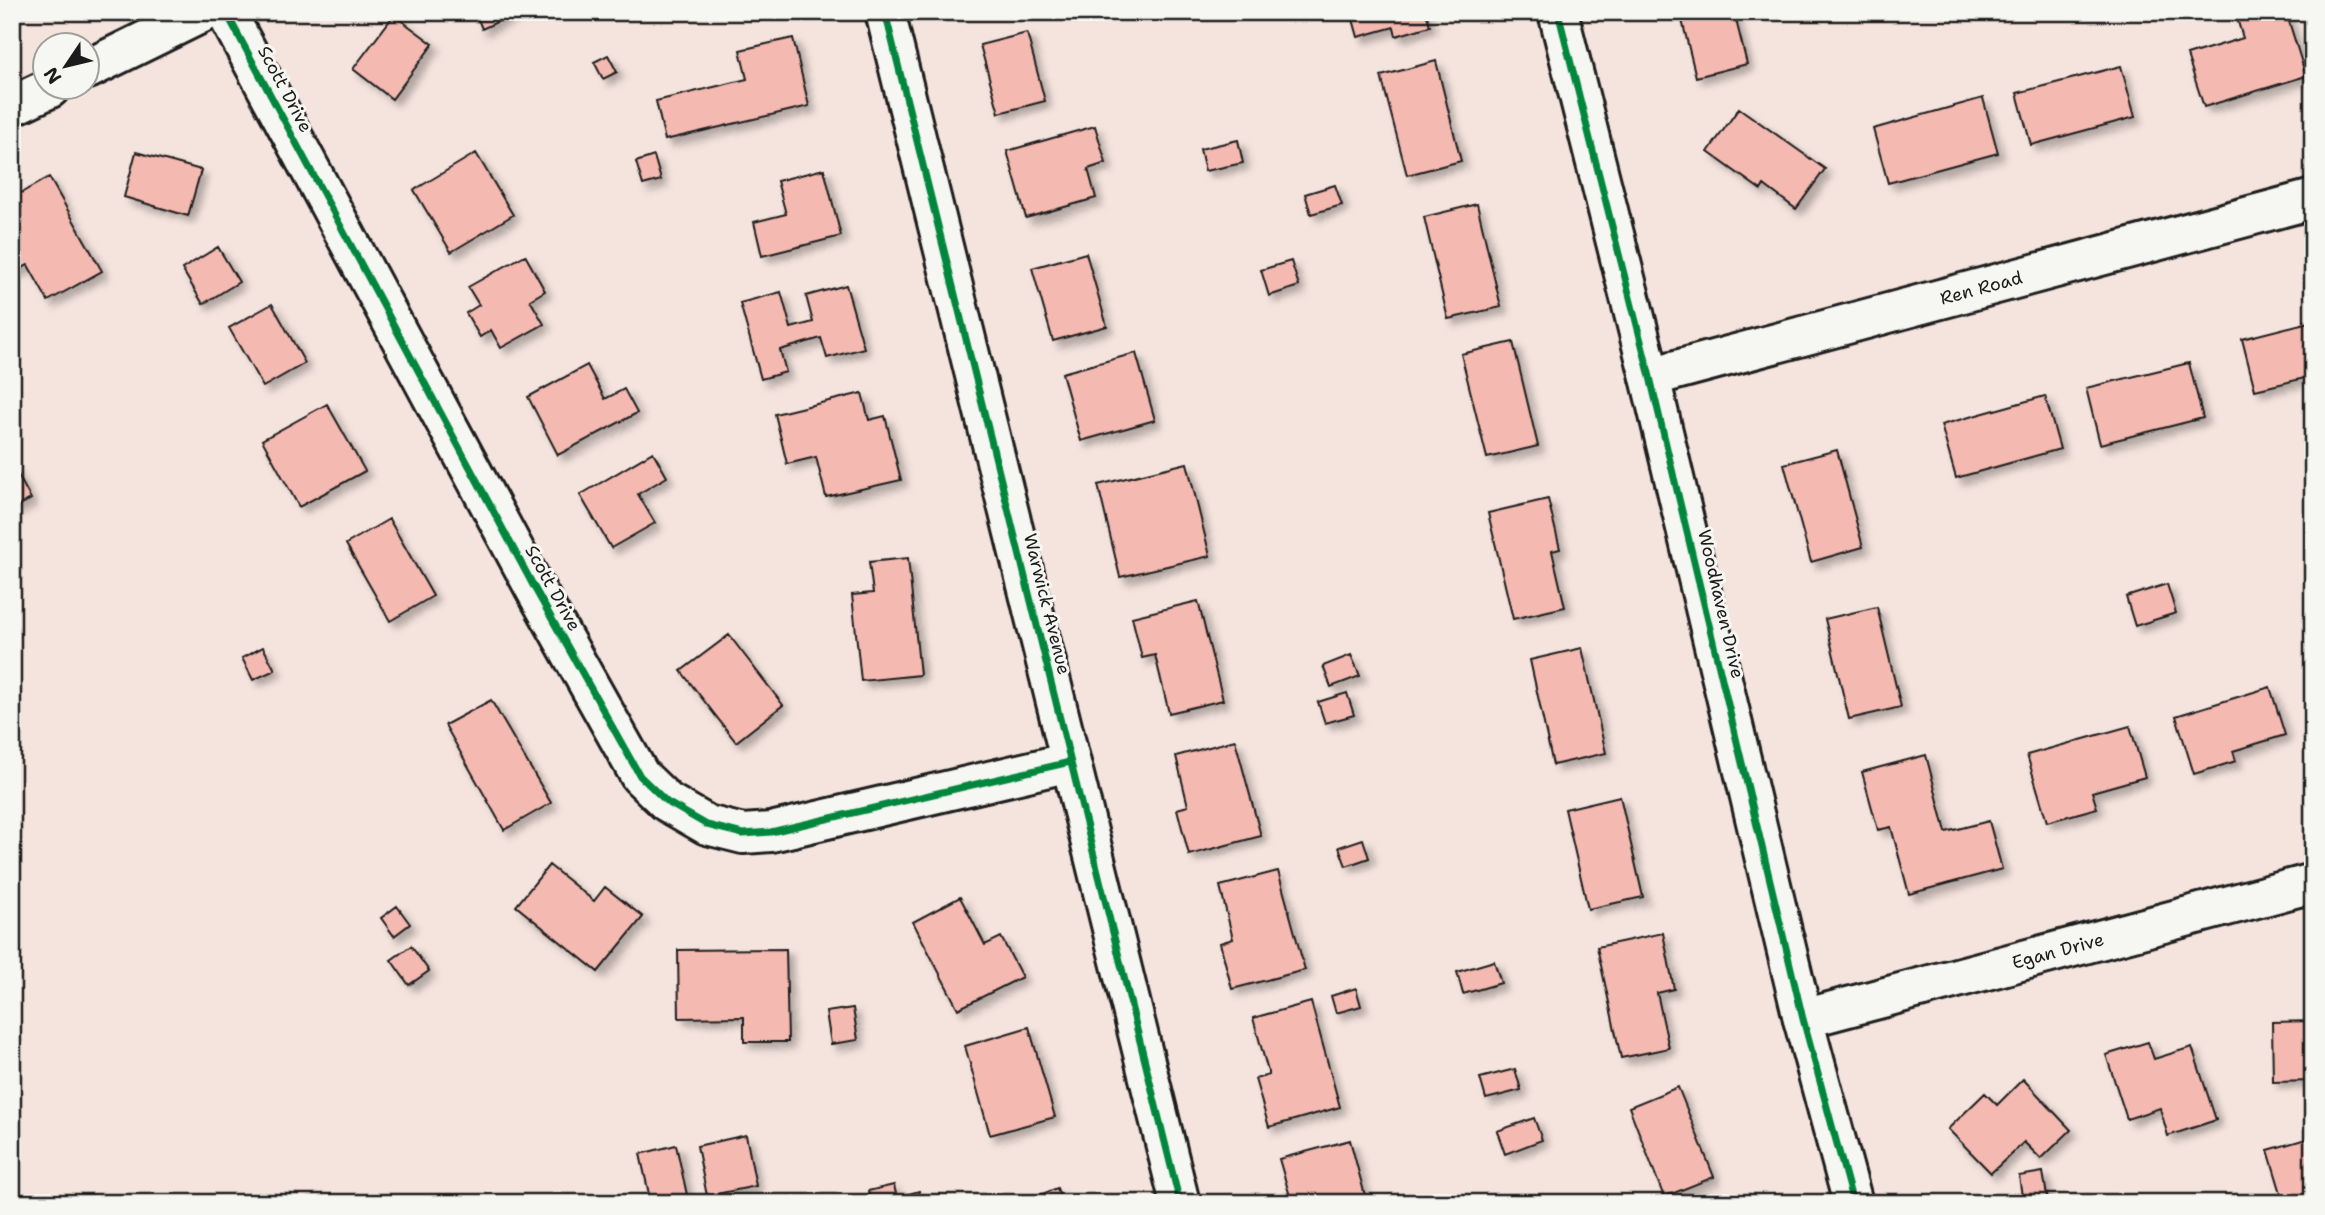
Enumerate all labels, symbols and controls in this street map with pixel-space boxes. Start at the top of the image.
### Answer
north arrow [32,32,102,102]
street label: Scott Drive [252,41,318,137]
text: N [38,62,67,89]
street label: Ren Road [1937,266,2025,311]
street label: Woodhaven Drive [1692,527,1750,681]
street label: Warwick Avenue [1018,531,1076,677]
street label: Scott Drive [519,541,587,635]
street label: Egan Drive [2009,927,2107,975]

